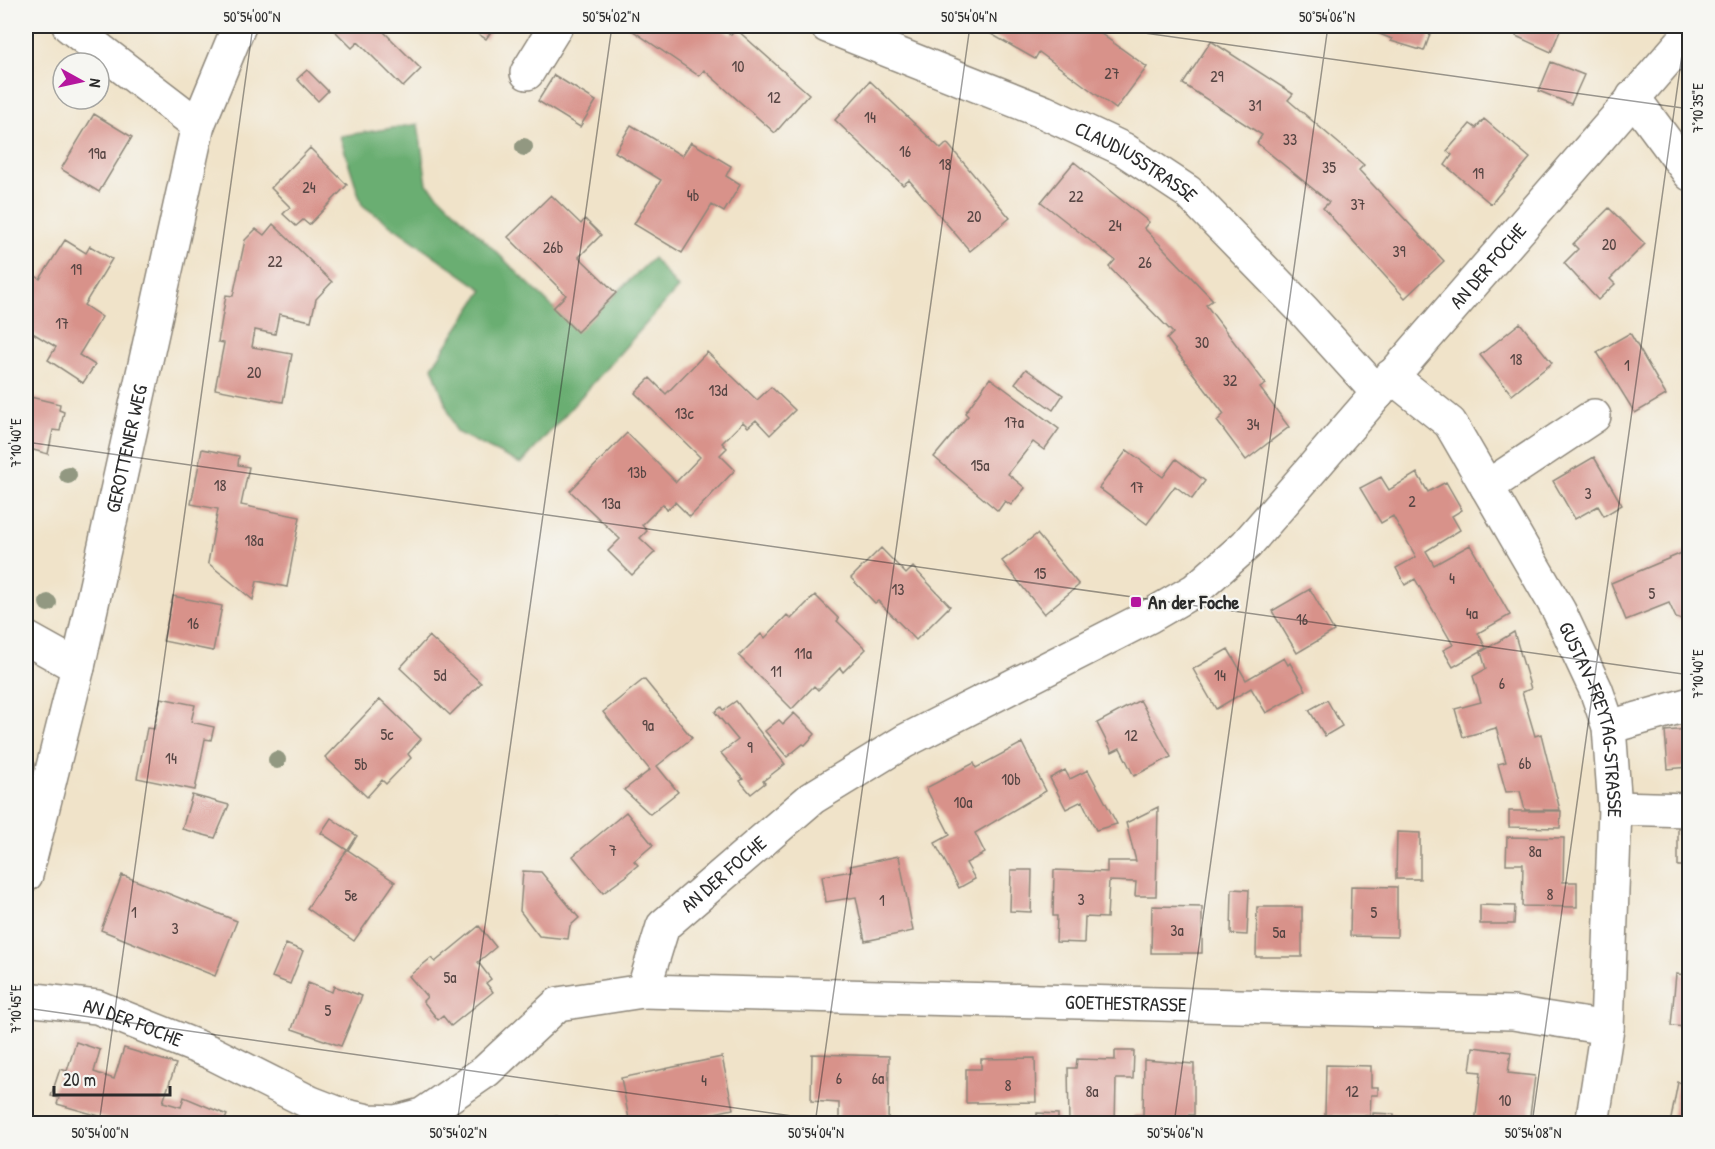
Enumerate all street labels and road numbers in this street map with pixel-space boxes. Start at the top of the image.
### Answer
street label: CLAUDIUSSTRASSE [1071,114,1204,207]
street label: AN DER FOCHE [1443,217,1532,314]
street label: GEROTTENER WEG [99,382,153,515]
street label: GUSTAV-FREYTAG-STRASSE [1553,617,1629,818]
street label: AN DER FOCHE [675,829,772,918]
street label: GOETHESTRASSE [1065,988,1187,1018]
street label: AN DER FOCHE [82,992,187,1053]

